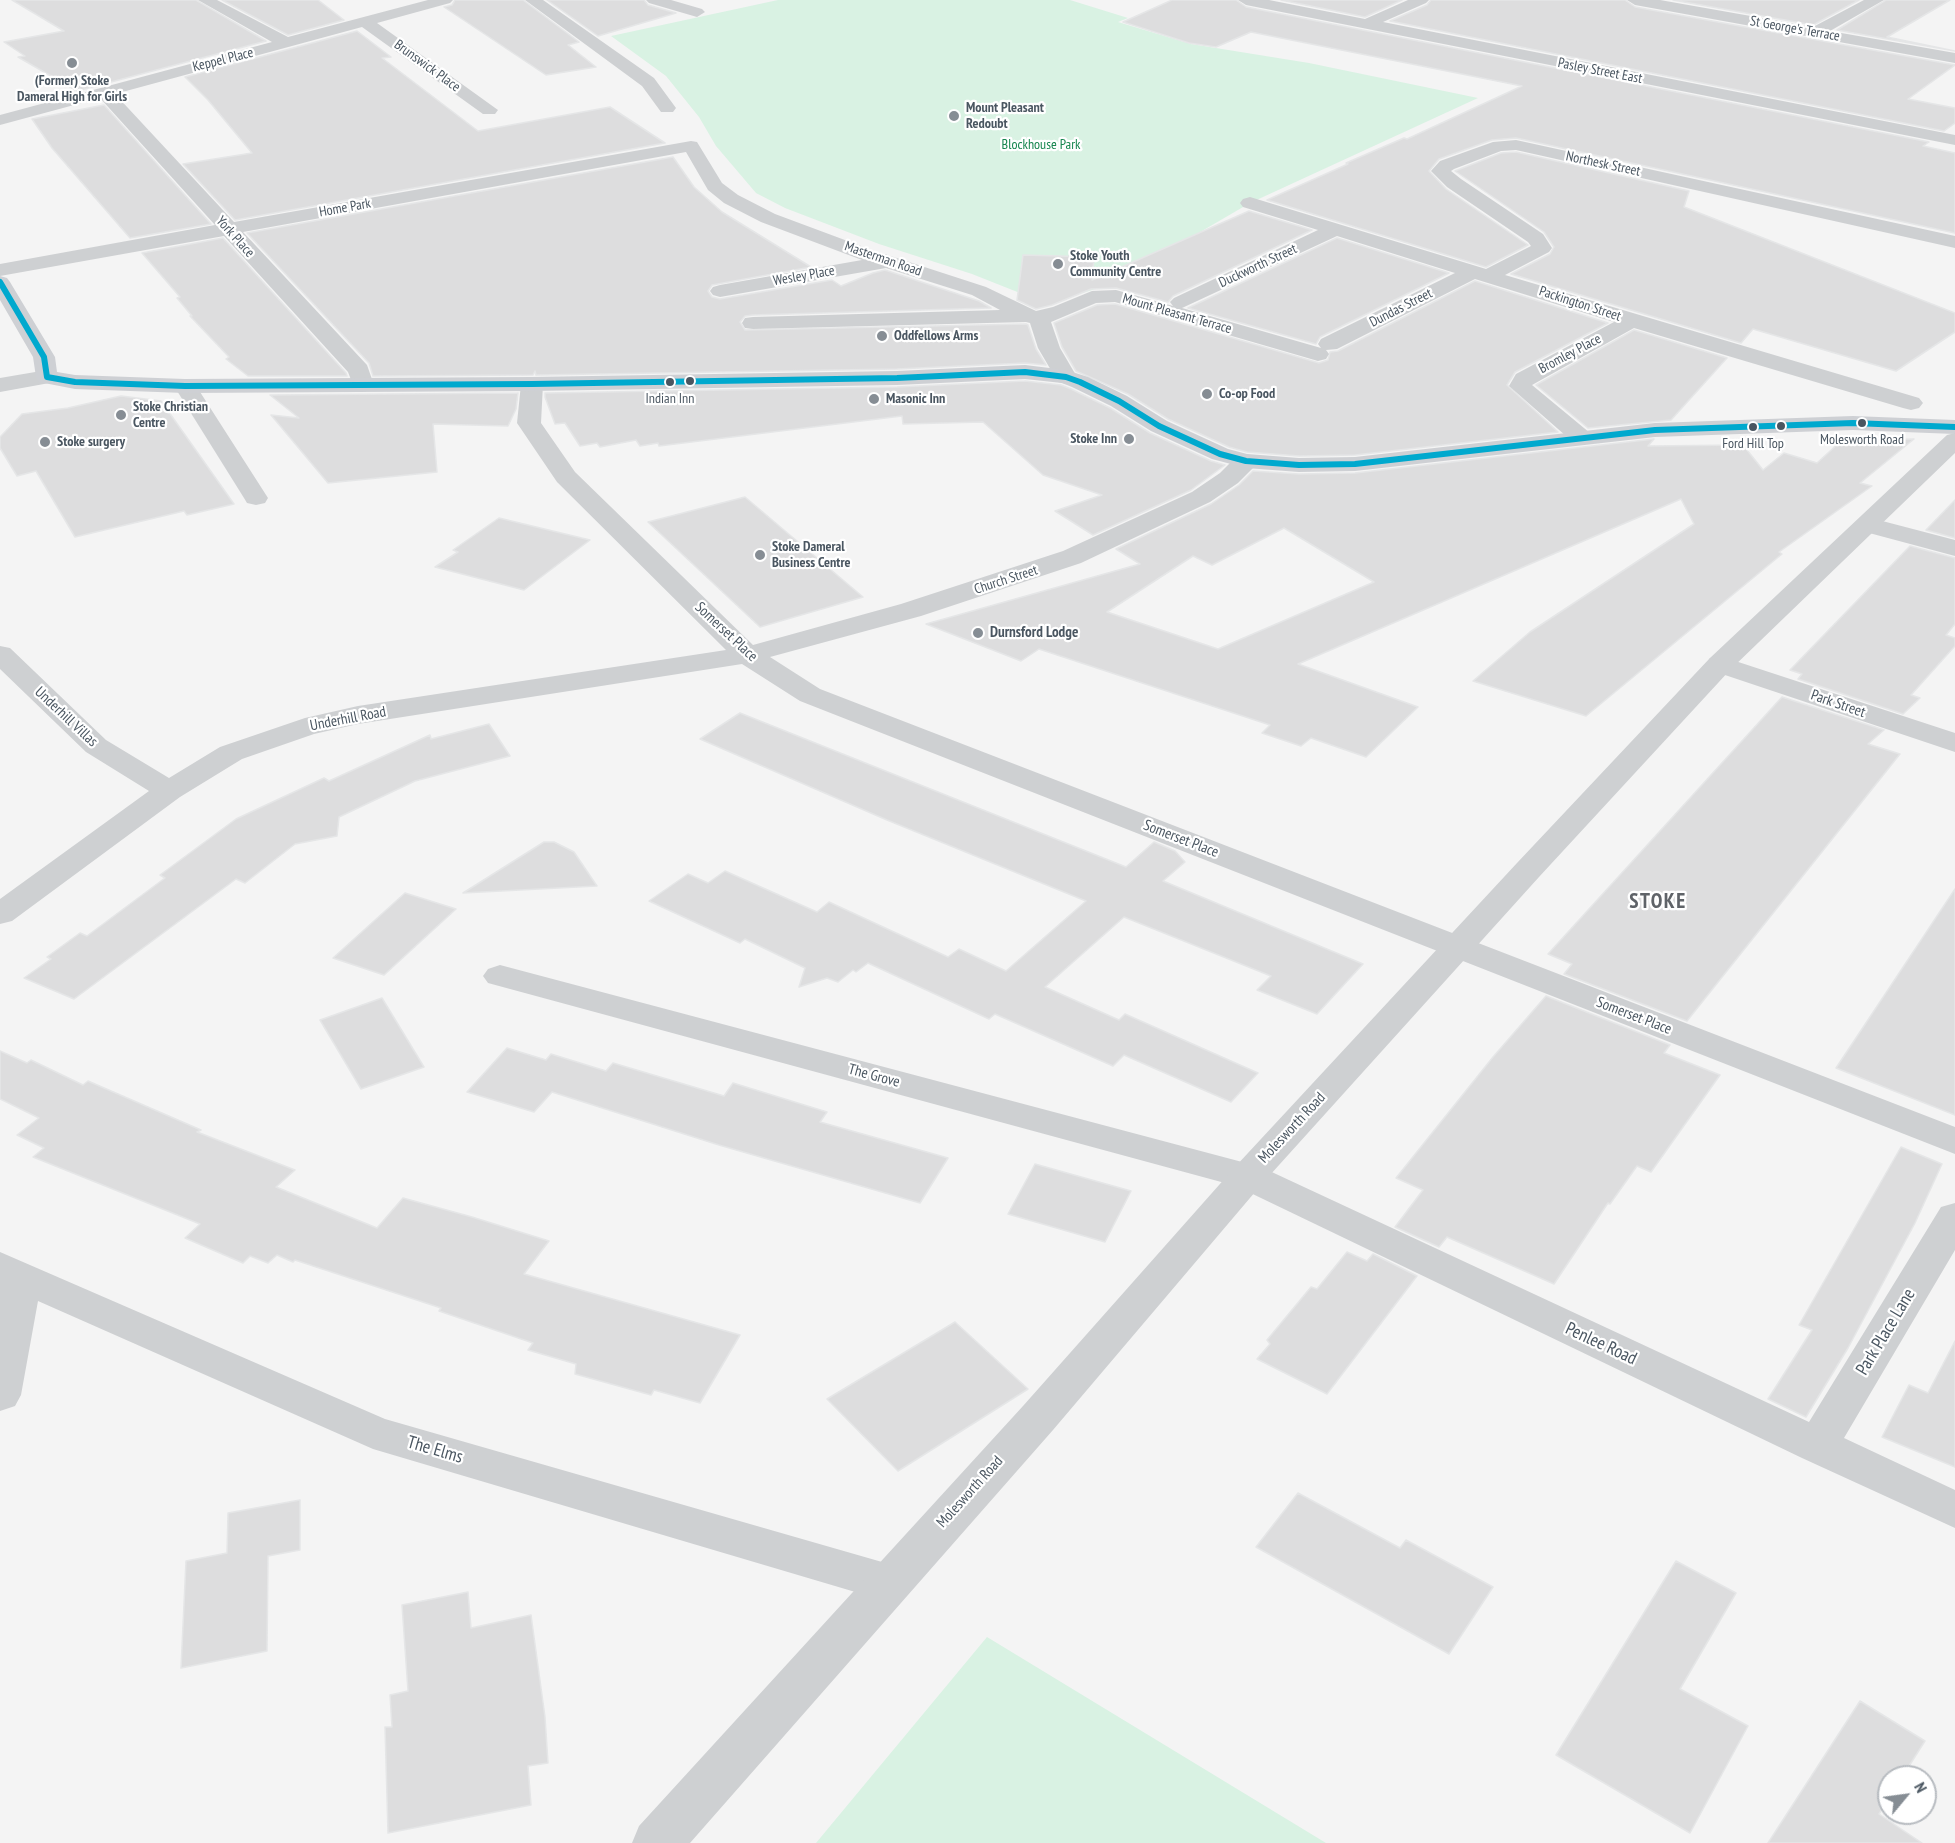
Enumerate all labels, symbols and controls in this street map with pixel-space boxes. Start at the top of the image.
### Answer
street label: St George's Terrace [1749,13,1841,45]
street label: Brunswick Place [391,36,463,96]
street label: Keppel Place [191,44,255,76]
street label: Pasley Street East [1556,55,1644,87]
marker: (Former) Stoke Dameral High for Girls [65,56,79,70]
place label: (Former) Stoke Dameral High for Girls [17,73,127,106]
place label: Mount Pleasant Redoubt [966,100,1044,132]
marker: Mount Pleasant Redoubt [947,109,961,123]
park label: Blockhouse Park [1002,137,1080,153]
street label: Northesk Street [1564,148,1642,180]
street label: Home Park [318,195,372,221]
street label: York Place [212,213,258,261]
street label: Masterman Road [842,238,924,280]
street label: Duckworth Street [1216,241,1300,291]
place label: Stoke Youth Community Centre [1070,248,1161,280]
marker: Stoke Youth Community Centre [1051,257,1065,271]
street label: Wesley Place [772,262,836,290]
street label: Packington Street [1537,283,1623,325]
street label: Dundas Street [1367,285,1435,331]
street label: Mount Pleasant Terrace [1121,290,1233,338]
place label: Oddfellows Arms [894,328,978,344]
marker: Oddfellows Arms [875,329,889,343]
street label: Bromley Place [1536,331,1604,377]
unlabelled marker [684,375,696,387]
marker: Indian Inn [664,376,676,388]
place label: Co-op Food [1219,386,1275,402]
marker: Co-op Food [1200,387,1214,401]
place label: Indian Inn [646,391,694,407]
place label: Masonic Inn [886,391,945,407]
marker: Masonic Inn [867,392,881,406]
place label: Stoke Christian Centre [133,399,208,431]
marker: Stoke Christian Centre [114,408,128,422]
marker: Molesworth Road [1856,417,1868,429]
unlabelled marker [1775,420,1787,432]
marker: Ford Hill Top [1747,421,1759,433]
place label: Stoke Inn [1070,431,1117,447]
marker: Stoke Inn [1122,432,1136,446]
place label: Molesworth Road [1820,432,1904,448]
place label: Stoke surgery [57,434,125,450]
marker: Stoke surgery [38,435,52,449]
place label: Ford Hill Top [1722,436,1784,452]
place label: Stoke Dameral Business Centre [772,539,851,572]
marker: Stoke Dameral Business Centre [753,548,767,562]
street label: Church Street [972,562,1040,598]
street label: Somerset Place [691,598,761,666]
place label: Durnsford Lodge [990,624,1078,642]
marker: Durnsford Lodge [971,626,985,640]
street label: Underhill Villas [31,683,101,751]
street label: Park Street [1808,686,1868,722]
street label: Underhill Road [309,703,387,735]
street label: Somerset Place [1141,816,1221,862]
district label: STOKE [1629,889,1687,915]
street label: Somerset Place [1594,993,1674,1039]
street label: The Grove [846,1061,902,1091]
street label: Molesworth Road [1255,1089,1329,1167]
street label: Park Place Lane [1852,1285,1920,1379]
street label: Penlee Road [1562,1318,1640,1370]
street label: The Elms [405,1432,465,1468]
street label: Molesworth Road [933,1453,1007,1531]
north arrow [1877,1765,1937,1825]
text: N [1910,1779,1932,1796]

